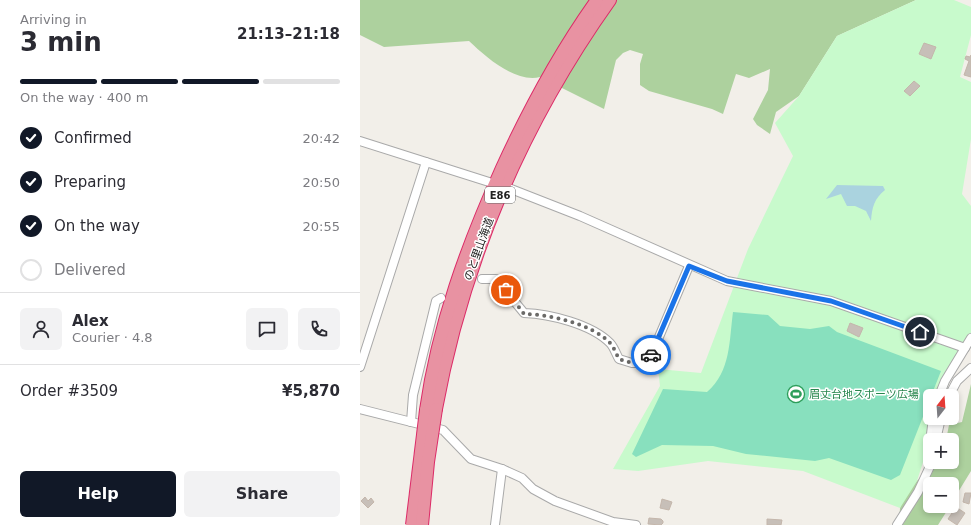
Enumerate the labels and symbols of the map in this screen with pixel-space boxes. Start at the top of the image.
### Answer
road number: E86 [485,187,515,203]
street label: のと里山海道 [462,216,496,282]
pin [489,273,523,307]
pin [903,315,937,349]
courier [631,335,671,375]
sports icon: 眉丈台地スポーツ広場 [786,384,806,404]
place label: 眉丈台地スポーツ広場 [809,388,919,401]
north arrow [923,389,959,425]

